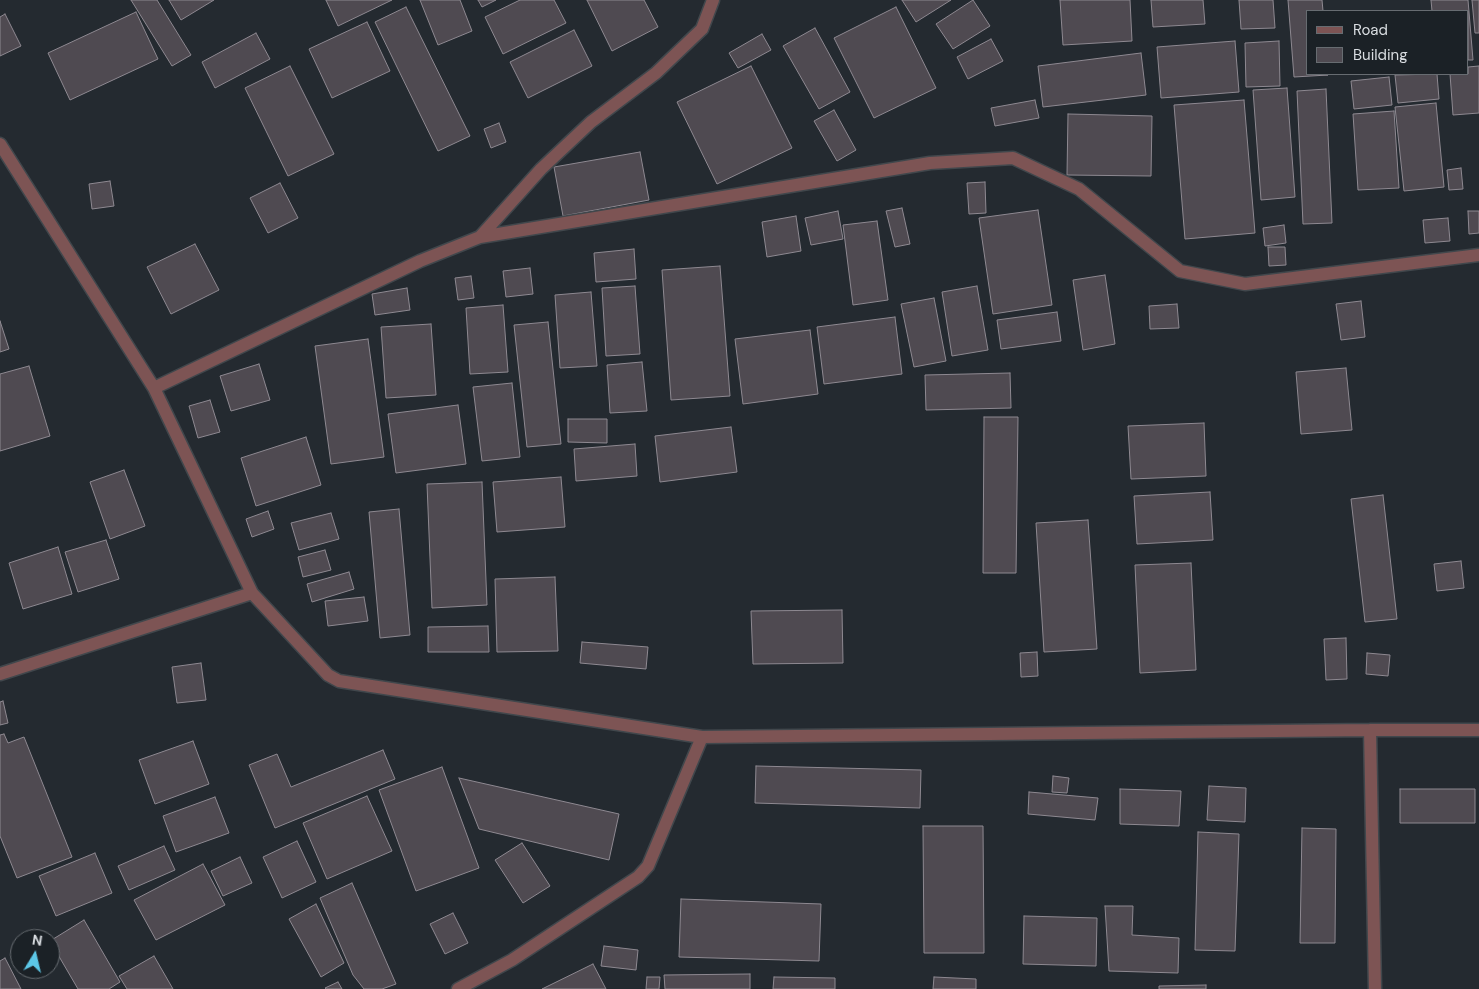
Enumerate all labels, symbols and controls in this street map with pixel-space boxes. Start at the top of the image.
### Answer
legend [1306,10,1469,75]
text: Road [1353,20,1388,40]
text: Building [1353,45,1408,65]
north arrow [10,929,60,979]
text: N [31,930,44,950]

